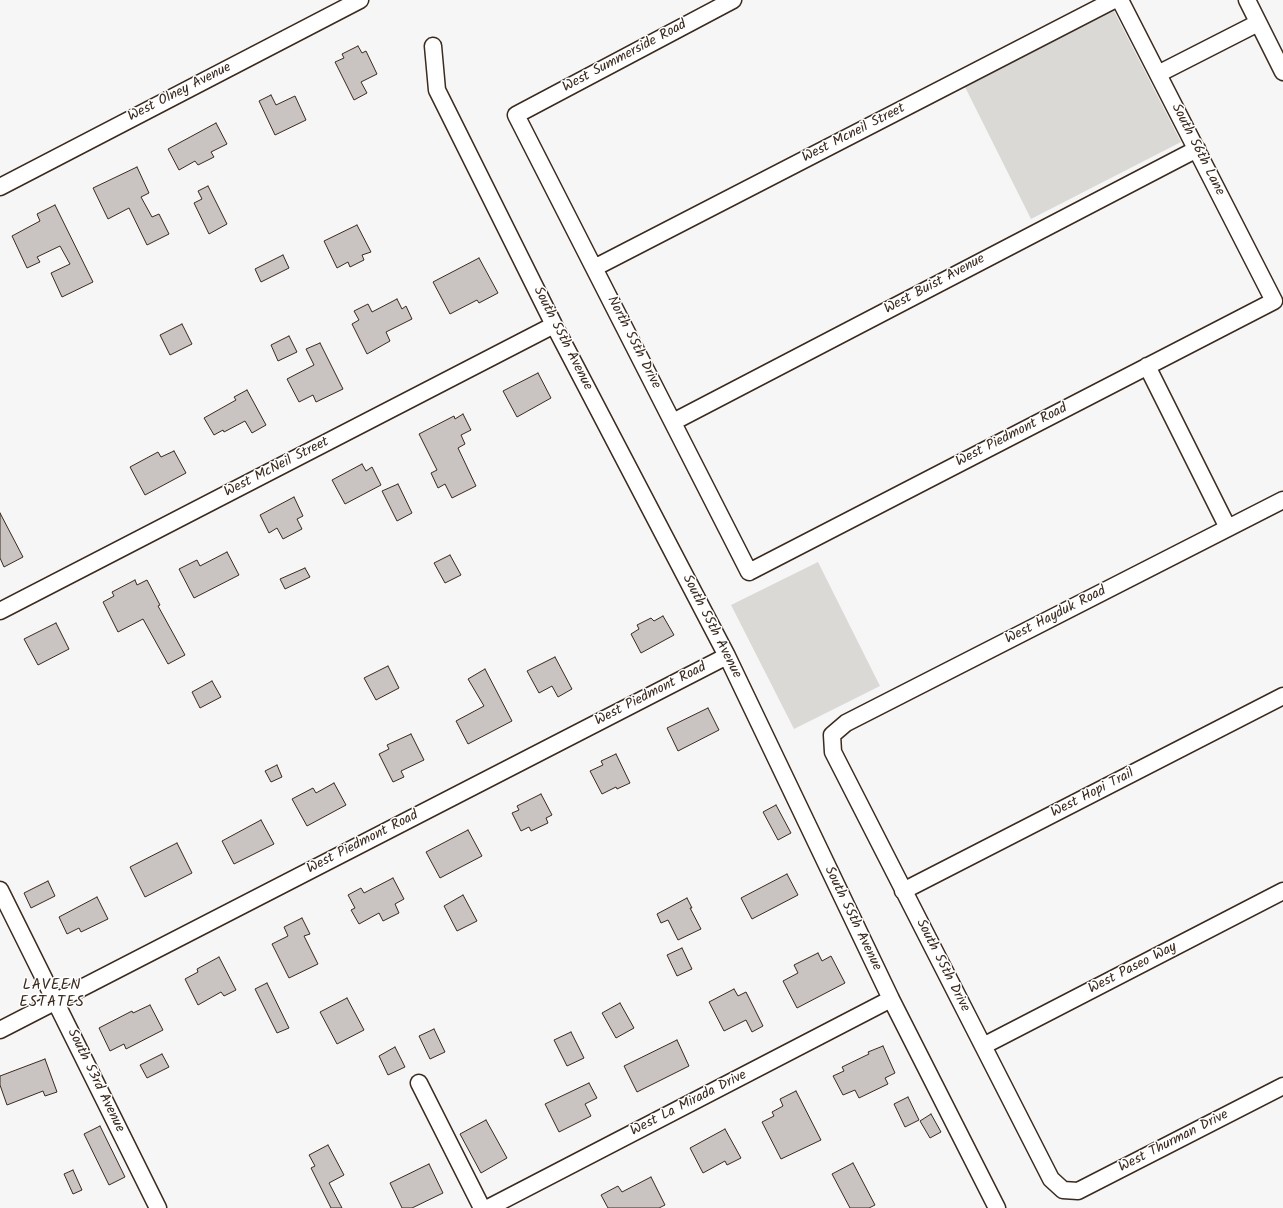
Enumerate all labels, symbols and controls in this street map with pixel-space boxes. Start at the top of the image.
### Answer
street label: West Summerside Road [560,17,690,97]
street label: West Olney Avenue [126,60,234,126]
street label: West Mcneil Street [800,101,908,167]
street label: South 56th Lane [1167,101,1227,199]
street label: West Buist Avenue [882,251,988,319]
street label: South 55th Avenue [529,284,595,394]
street label: North 55th Drive [602,294,664,392]
street label: West Piedmont Road [954,401,1070,471]
street label: West McNeil Street [222,434,332,502]
street label: South 55th Avenue [678,572,744,682]
street label: West Hayduk Road [1003,583,1109,649]
street label: West Piedmont Road [593,660,709,730]
street label: West Hopi Trail [1049,766,1137,822]
street label: West Piedmont Road [305,808,421,878]
street label: South 55th Avenue [819,864,885,974]
street label: South 55th Drive [911,917,973,1015]
street label: West Paseo Way [1086,940,1180,998]
district label: LAVEEN ESTATES [19,977,85,1012]
street label: South 53rd Avenue [63,1027,127,1135]
street label: West La Mirada Drive [628,1067,750,1141]
street label: West Thurman Drive [1116,1107,1232,1177]

